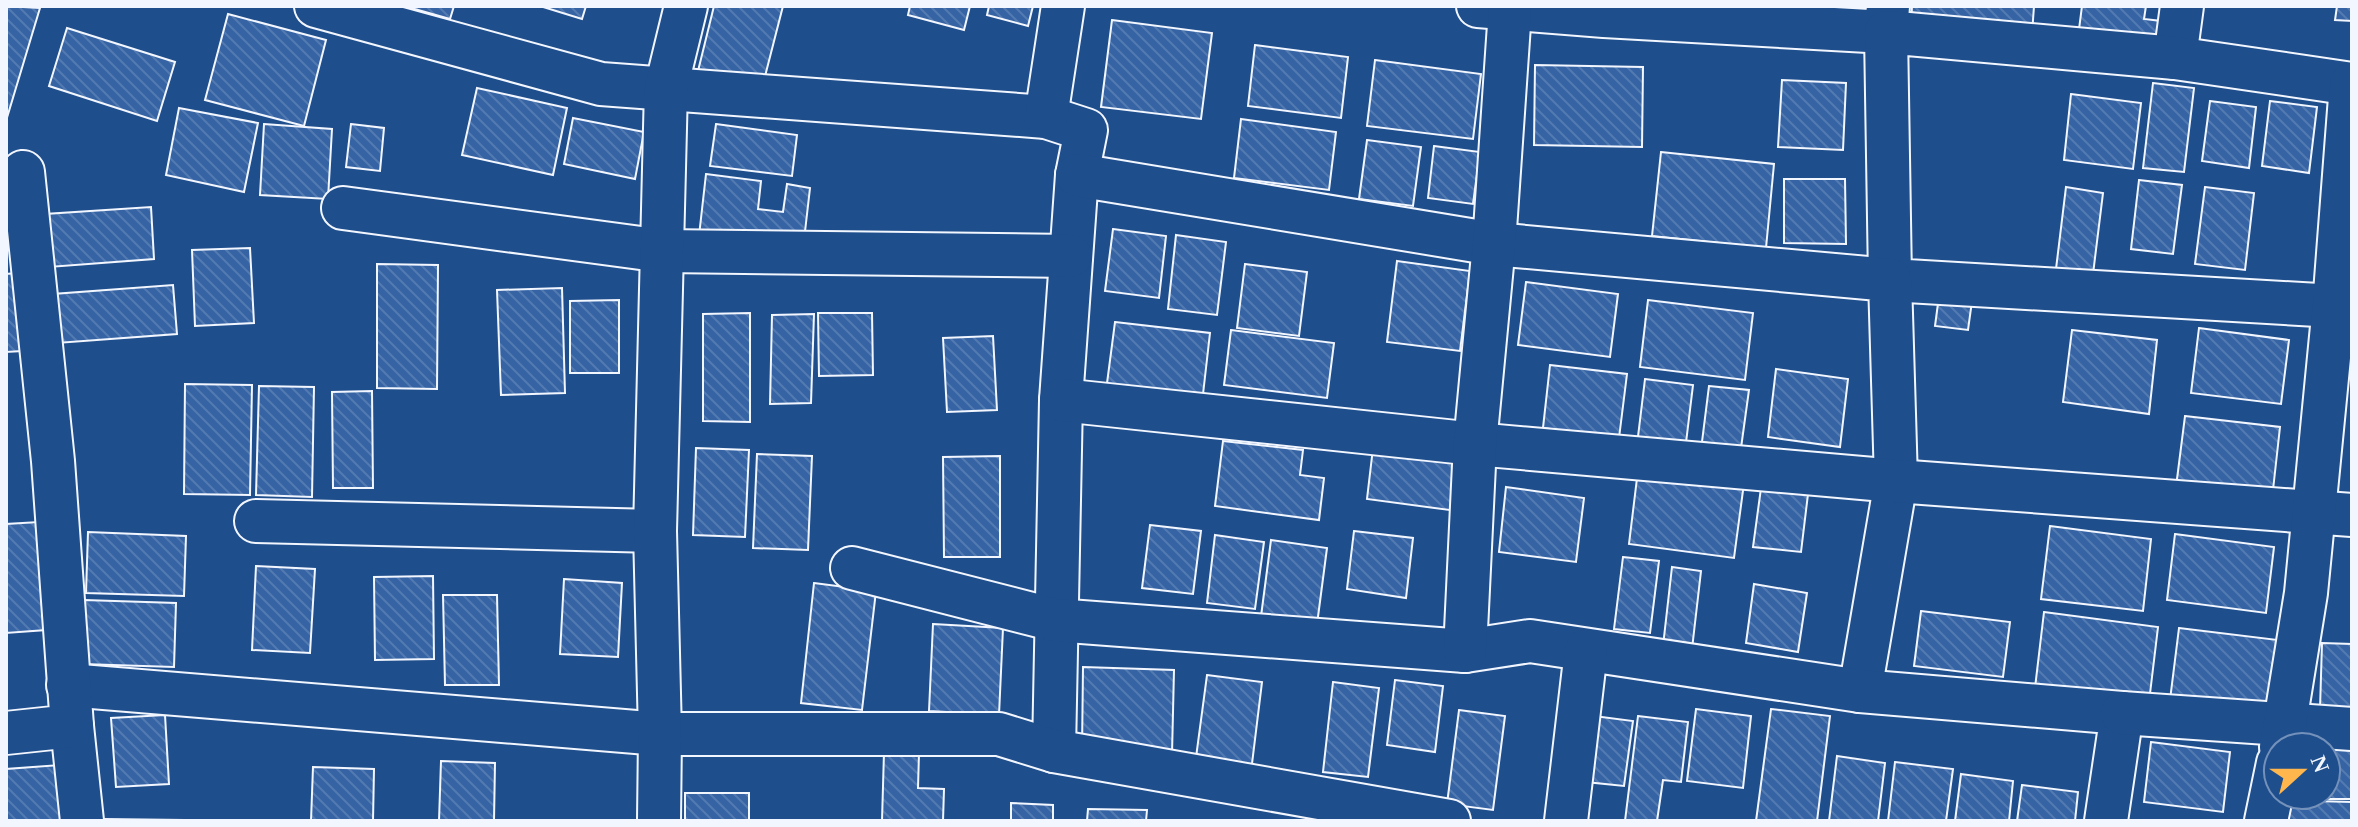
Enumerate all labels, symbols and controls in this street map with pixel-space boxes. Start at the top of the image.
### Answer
north arrow [2262,731,2342,811]
text: N [2306,752,2335,776]

